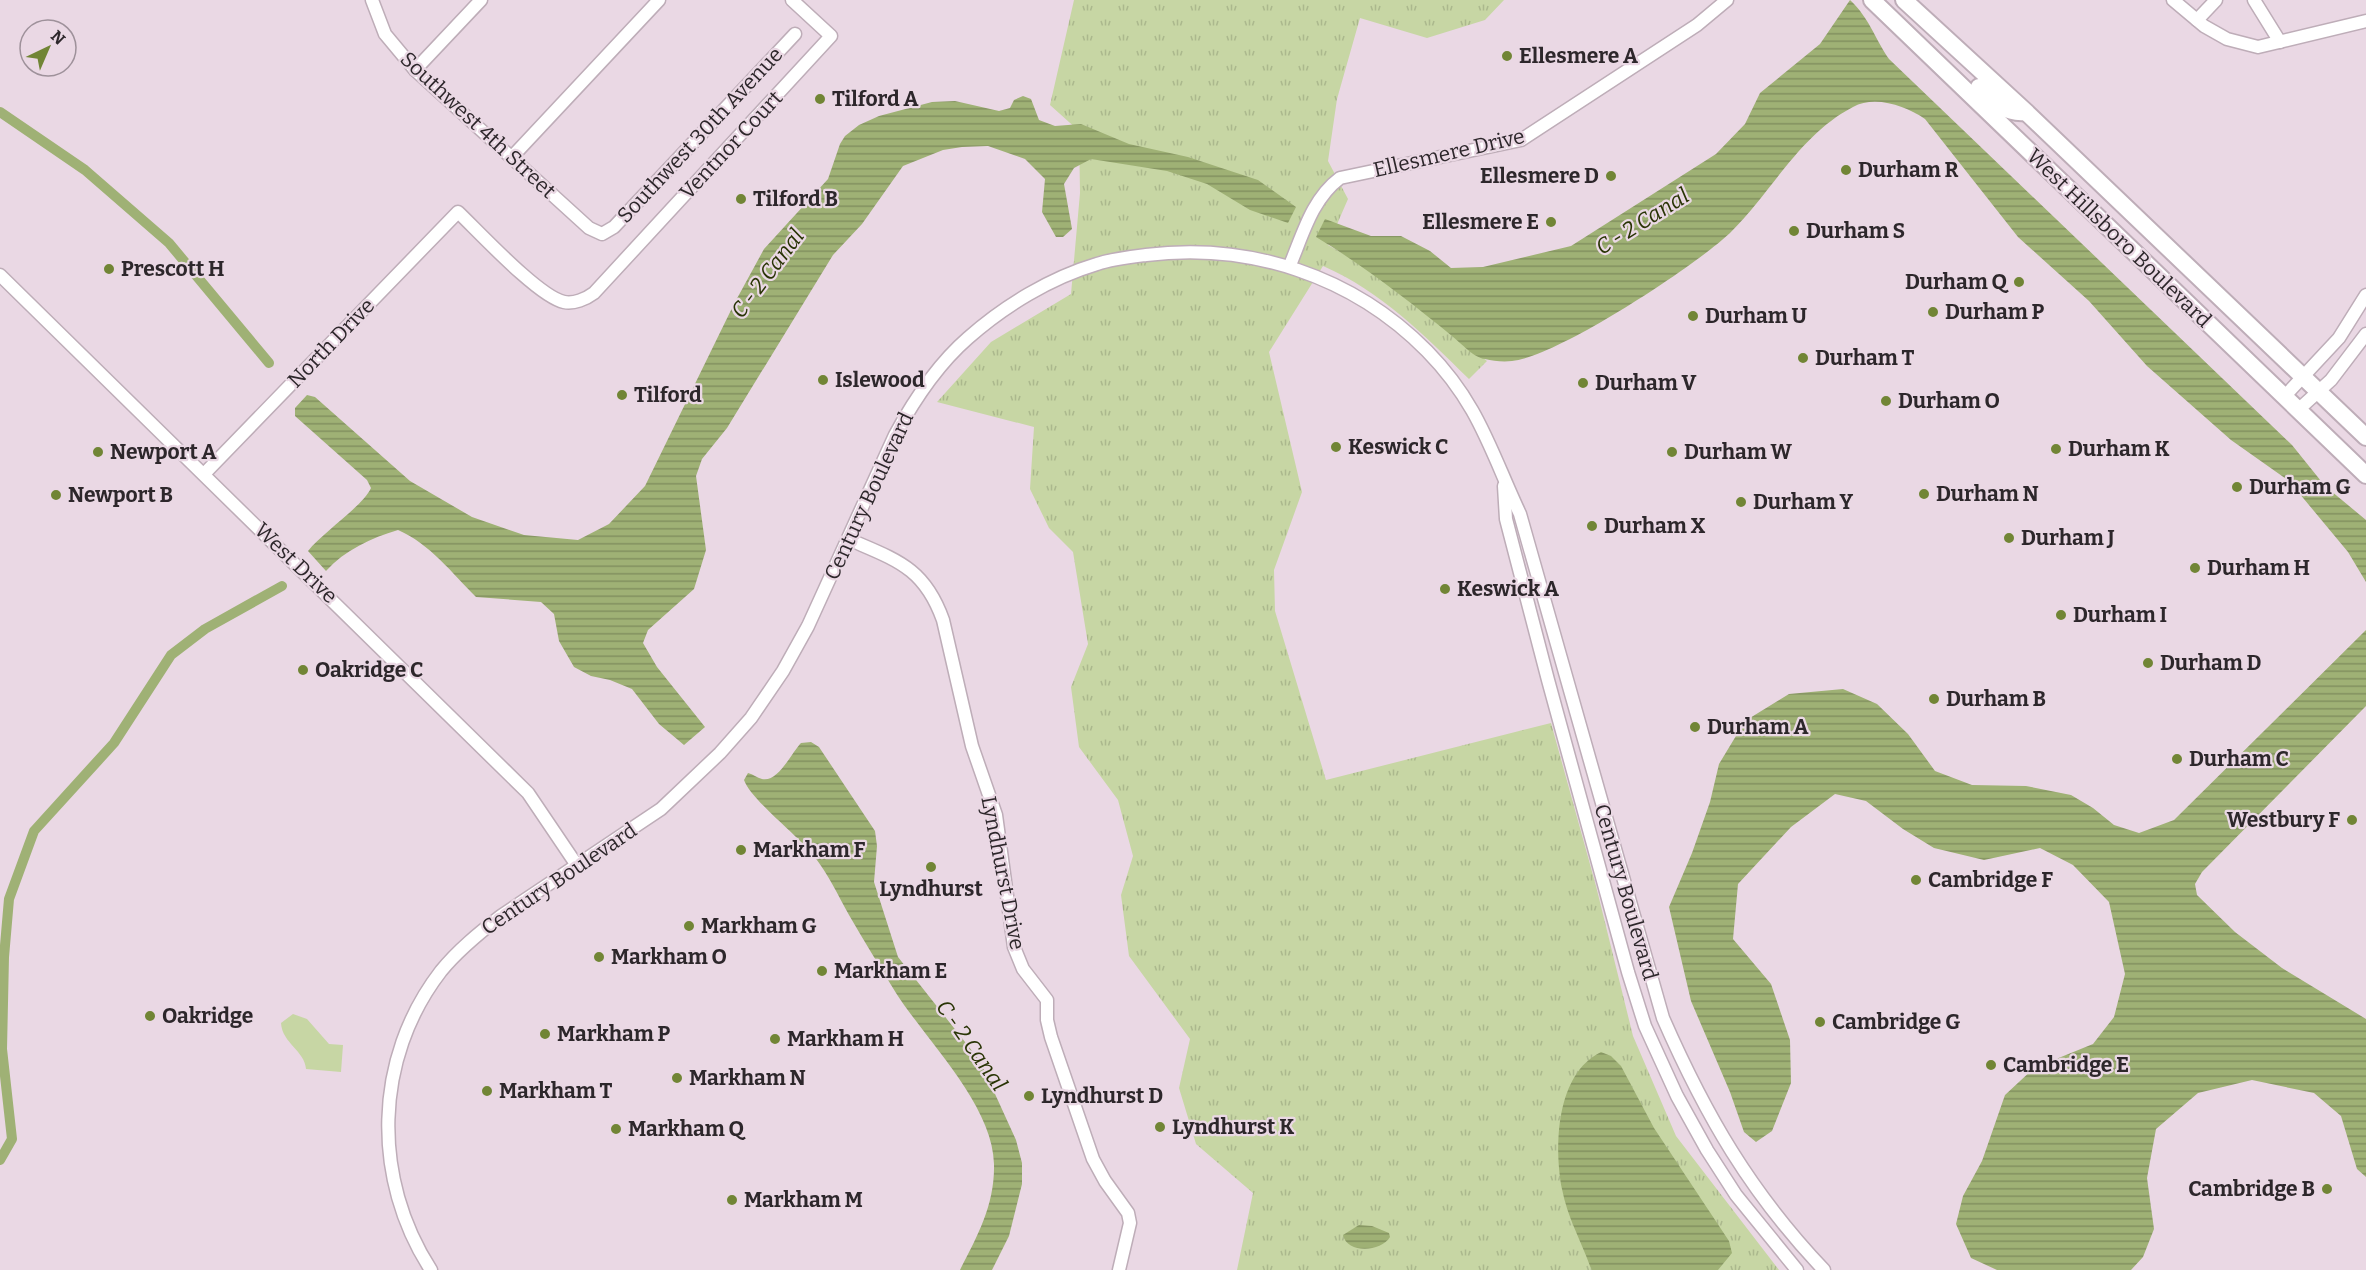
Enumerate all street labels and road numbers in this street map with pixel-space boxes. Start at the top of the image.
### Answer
street label: Southwest 30th Avenue [612,42,788,228]
street label: Southwest 4th Street [395,46,561,204]
street label: Ventnor Court [674,85,788,205]
street label: Ellesmere Drive [1371,123,1527,183]
street label: West Hillsboro Boulevard [2021,143,2217,333]
street label: North Drive [282,293,380,393]
street label: Century Boulevard [819,408,919,584]
street label: West Drive [249,517,343,609]
street label: Lyndhurst Drive [975,794,1031,952]
street label: Century Boulevard [1588,801,1664,983]
street label: Century Boulevard [476,817,642,941]

